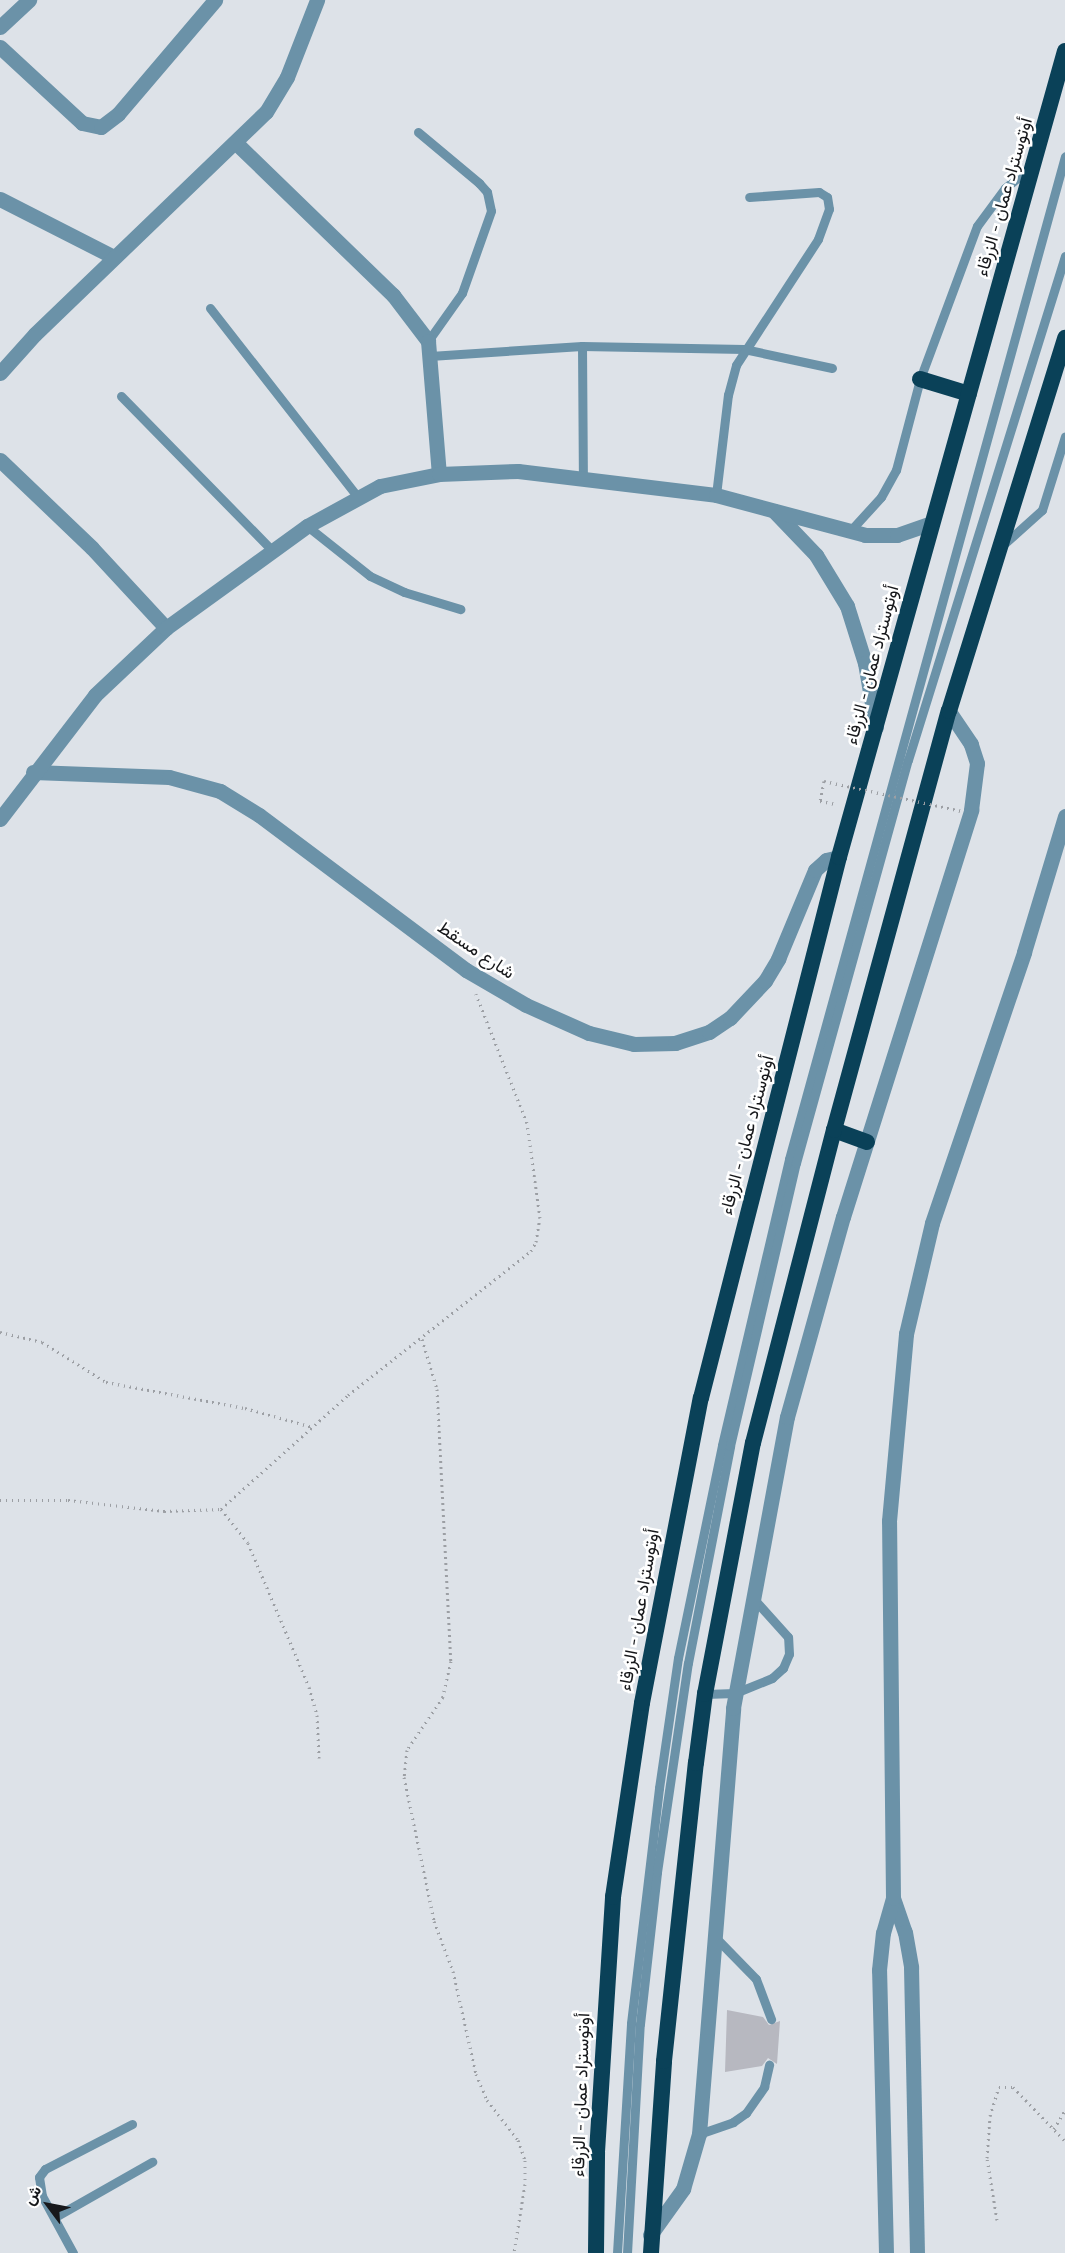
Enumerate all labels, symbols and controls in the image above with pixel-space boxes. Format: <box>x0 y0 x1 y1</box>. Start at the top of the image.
street label: أوتوستراد عمان - الزرقاء <box>971 115 1037 279</box>
street label: أوتوستراد عمان - الزرقاء <box>840 583 904 747</box>
street label: شارع مسقط <box>433 916 519 984</box>
street label: أوتوستراد عمان - الزرقاء <box>715 1053 779 1217</box>
street label: أوتوستراد عمان - الزرقاء <box>614 1527 664 1693</box>
street label: أوتوستراد عمان - الزرقاء <box>567 2013 595 2177</box>
north arrow <box>18 2175 78 2235</box>
text: ش <box>18 2181 47 2209</box>

